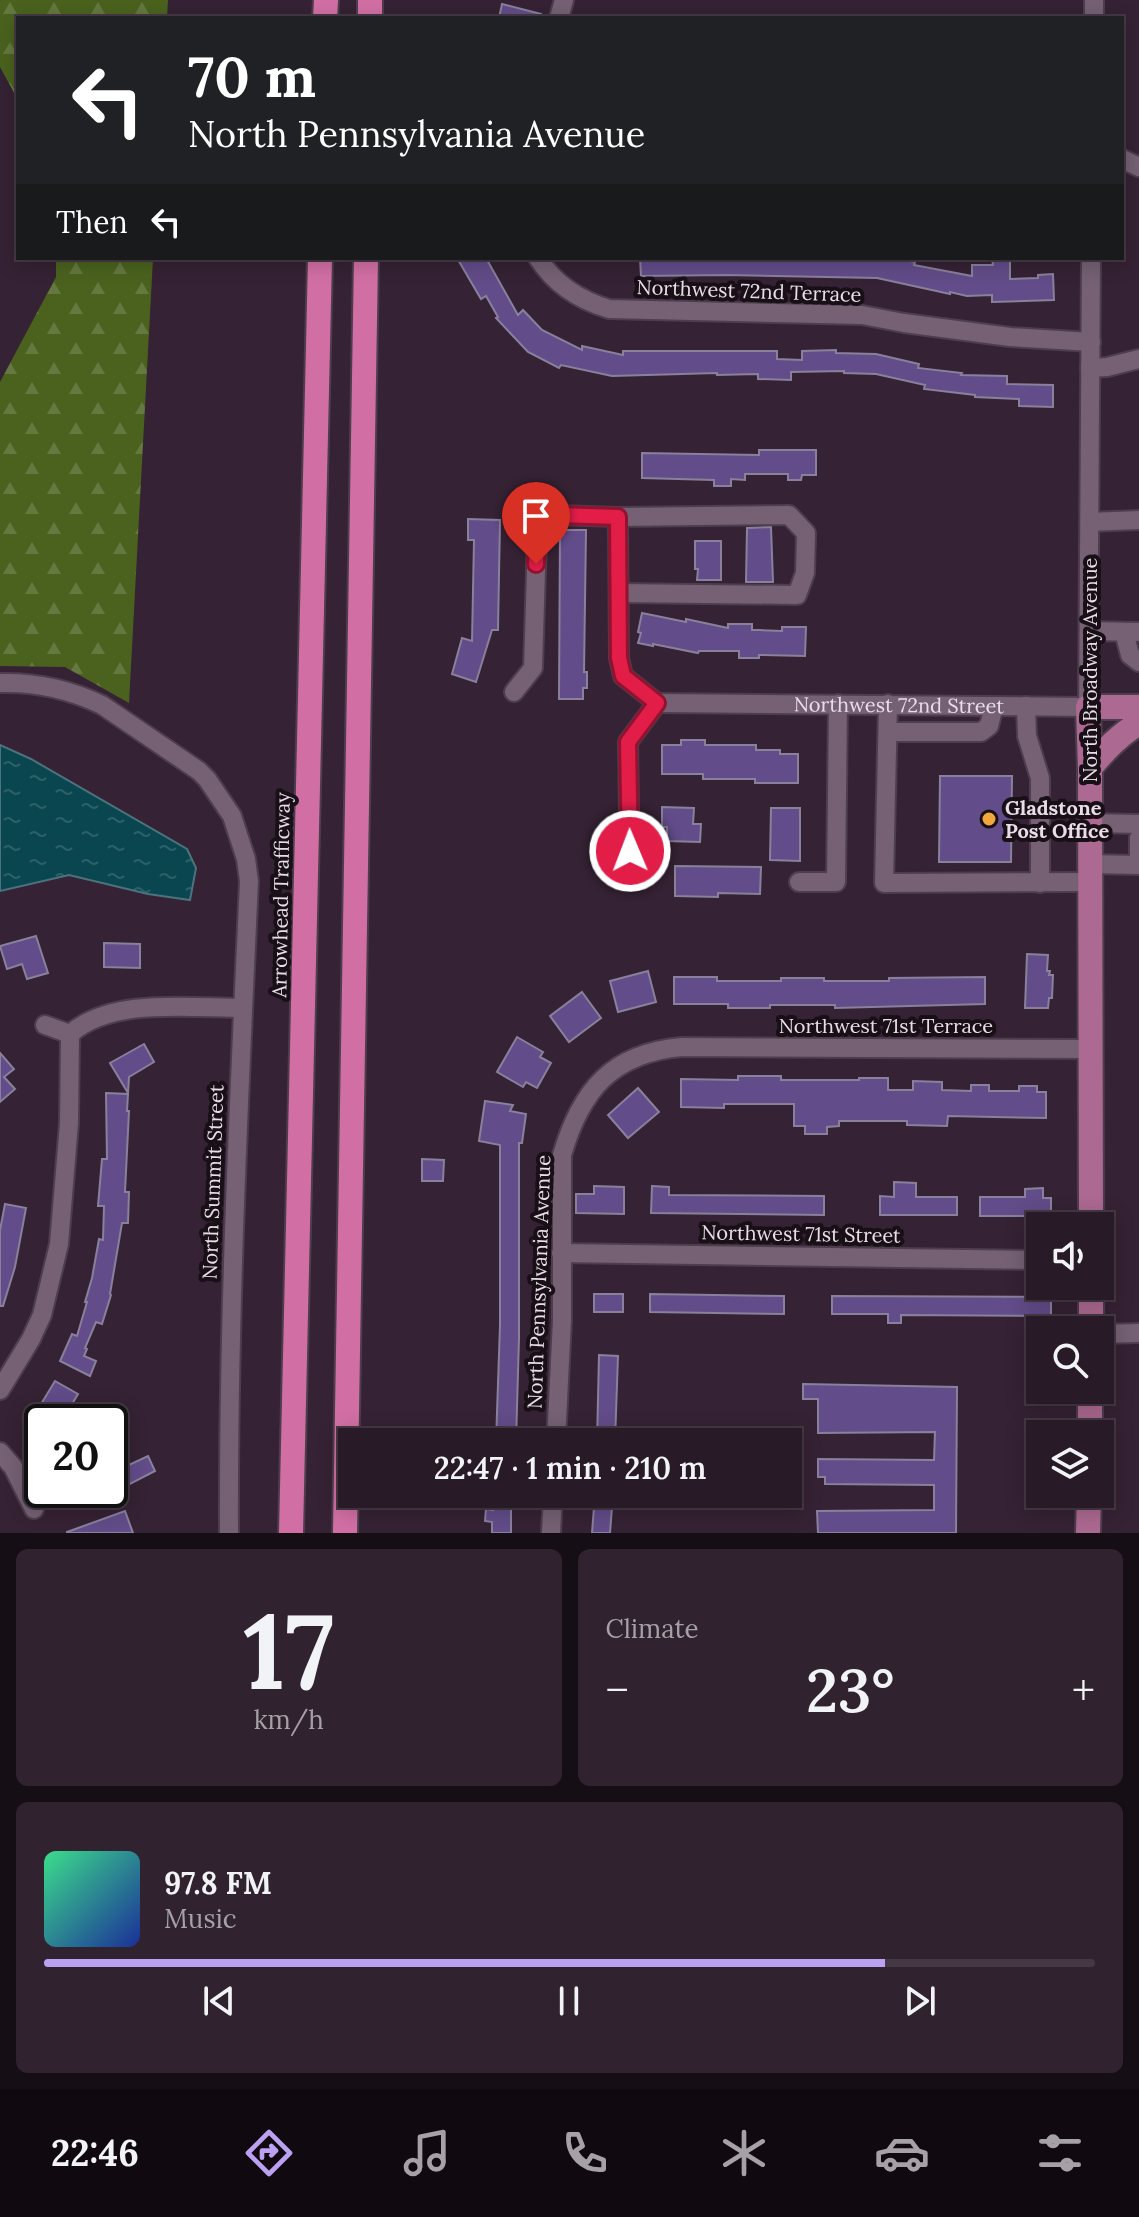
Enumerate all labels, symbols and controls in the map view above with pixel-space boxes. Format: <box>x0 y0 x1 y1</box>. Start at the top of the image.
text: 70 m <box>188 41 316 112</box>
icon: left <box>56 48 160 152</box>
text: North Pennsylvania Avenue <box>188 111 645 157</box>
icon: left <box>144 200 188 244</box>
text: Then <box>56 203 128 241</box>
street label: Northwest 72nd Terrace <box>636 274 862 307</box>
pin <box>502 482 570 564</box>
icon: arrive <box>514 494 558 538</box>
street label: North Broadway Avenue <box>1077 557 1102 782</box>
street label: Northwest 72nd Street <box>794 691 1004 718</box>
street label: Arrowhead Trafficway <box>266 792 295 999</box>
place label: Gladstone Post Office <box>1005 795 1109 843</box>
position arrow <box>588 809 672 893</box>
marker: Gladstone Post Office <box>980 810 998 828</box>
street label: Northwest 71st Terrace <box>779 1013 993 1038</box>
street label: North Summit Street <box>197 1084 228 1280</box>
street label: North Pennsylvania Avenue <box>522 1154 555 1409</box>
map controls <box>1026 1212 1114 1508</box>
button: sound <box>1026 1212 1114 1300</box>
street label: Northwest 71st Street <box>701 1219 901 1248</box>
button: search <box>1026 1316 1114 1404</box>
speed limit sign: 20 <box>24 1404 128 1508</box>
button: layers <box>1026 1420 1114 1508</box>
text: 22:47 · 1 min · 210 m <box>434 1449 706 1487</box>
text: 17 <box>243 1584 334 1717</box>
text: Climate <box>606 1612 699 1645</box>
text: 23° <box>806 1652 895 1728</box>
text: − <box>606 1662 629 1718</box>
text: + <box>1072 1662 1095 1718</box>
text: km/h <box>254 1703 324 1736</box>
text: 97.8 FM <box>164 1864 272 1902</box>
text: Music <box>164 1902 237 1935</box>
icon: previous <box>197 1979 241 2023</box>
icon: pause <box>547 1979 591 2023</box>
icon: next <box>898 1979 942 2023</box>
icon: directions <box>241 2125 297 2181</box>
icon: music <box>399 2125 455 2181</box>
icon: phone <box>557 2125 613 2181</box>
icon: climate <box>716 2125 772 2181</box>
icon: car <box>874 2125 930 2181</box>
icon: filters <box>1032 2125 1088 2181</box>
text: 22:46 <box>51 2130 139 2176</box>

